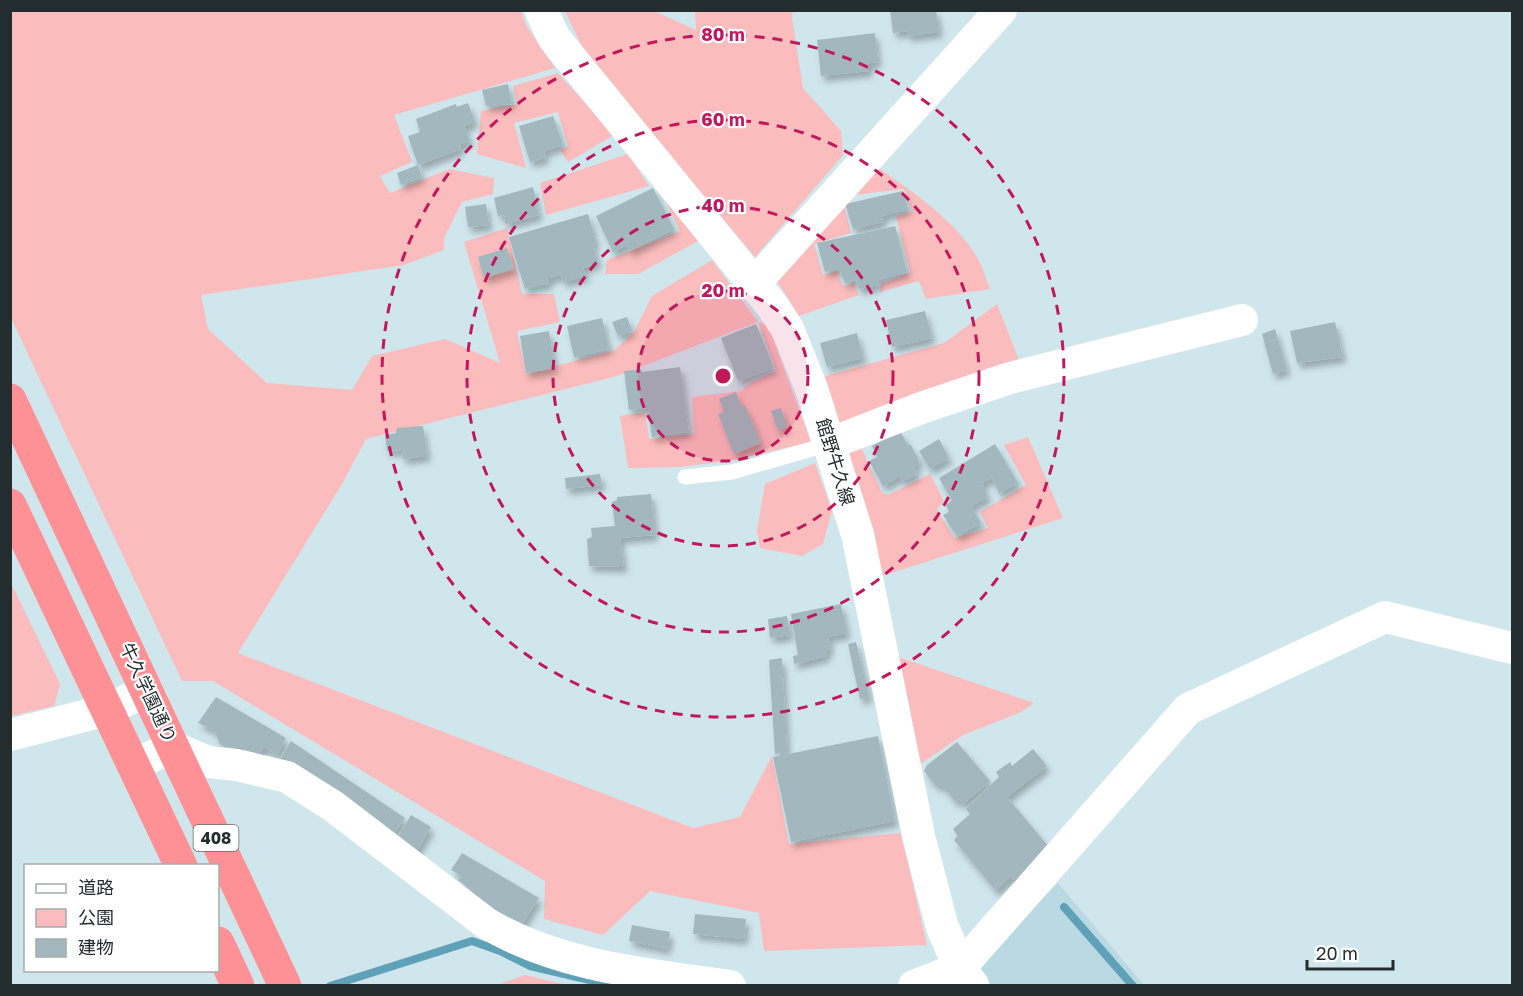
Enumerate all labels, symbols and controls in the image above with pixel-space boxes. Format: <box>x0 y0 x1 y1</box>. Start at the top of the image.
text: 80 m <box>701 23 745 45</box>
text: 60 m <box>701 108 745 130</box>
text: 40 m <box>701 194 745 216</box>
text: 20 m <box>702 279 744 301</box>
centre of rings <box>713 366 733 386</box>
street label: 館野牛久線 <box>812 415 860 508</box>
street label: 牛久学園通り <box>116 639 182 746</box>
road number: 408 <box>194 825 238 851</box>
legend <box>24 864 219 972</box>
text: 道路 <box>78 876 114 898</box>
text: 公園 <box>78 906 114 928</box>
scale bar <box>1307 933 1392 971</box>
text: 建物 <box>78 936 114 958</box>
text: 20 m <box>1316 942 1358 964</box>

